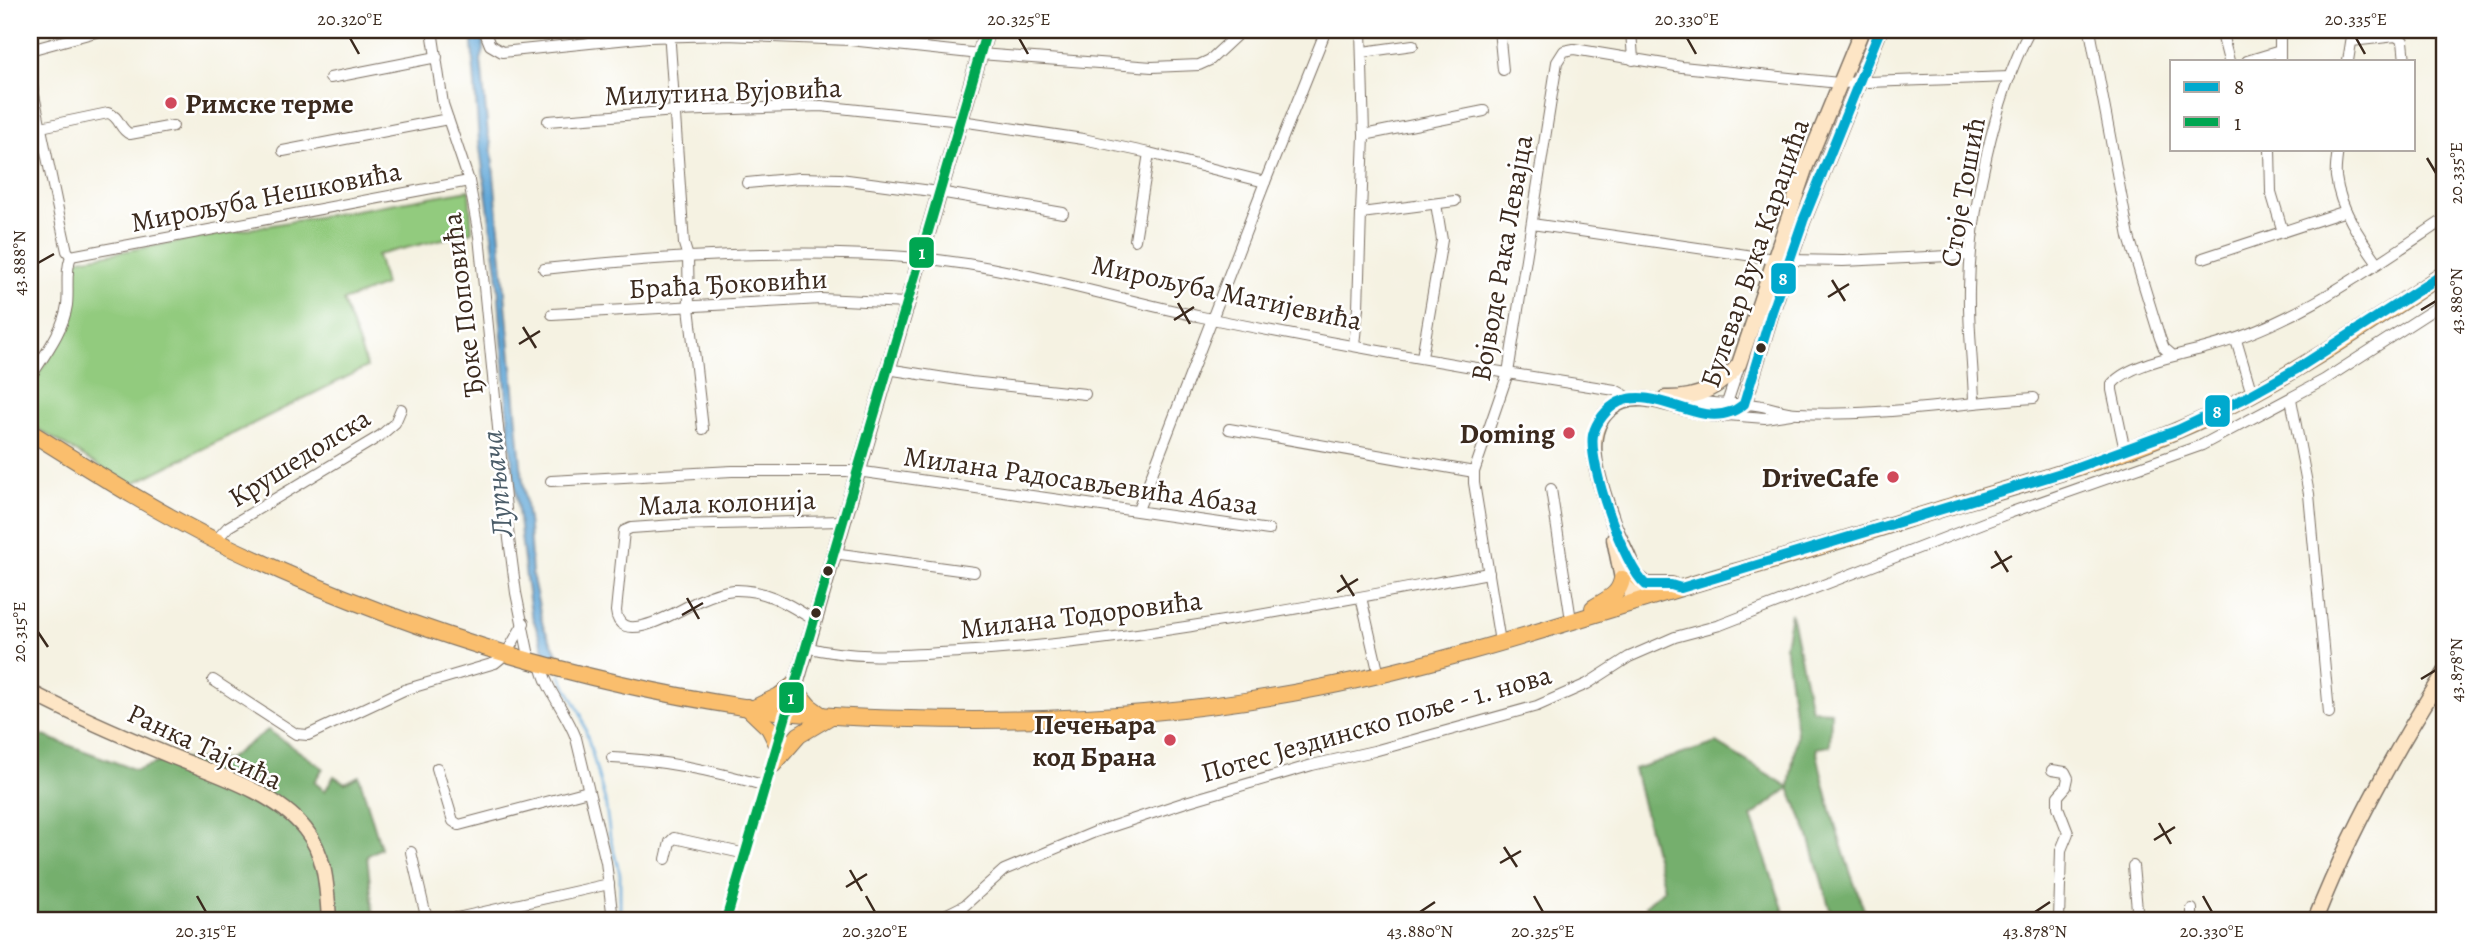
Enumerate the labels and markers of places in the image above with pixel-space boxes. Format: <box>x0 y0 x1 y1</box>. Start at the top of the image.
place label: Римске терме <box>185 85 354 123</box>
marker: Римске терме <box>163 95 179 111</box>
unlabelled marker <box>1754 341 1768 355</box>
place label: Doming <box>1460 415 1556 453</box>
marker: Doming <box>1561 425 1577 441</box>
place label: DriveCafe <box>1761 459 1879 497</box>
marker: DriveCafe <box>1885 469 1901 485</box>
unlabelled marker <box>821 564 835 578</box>
unlabelled marker <box>809 606 823 620</box>
place label: Печењара код Брана <box>1032 706 1157 776</box>
marker: Печењара код Брана <box>1162 732 1178 748</box>

